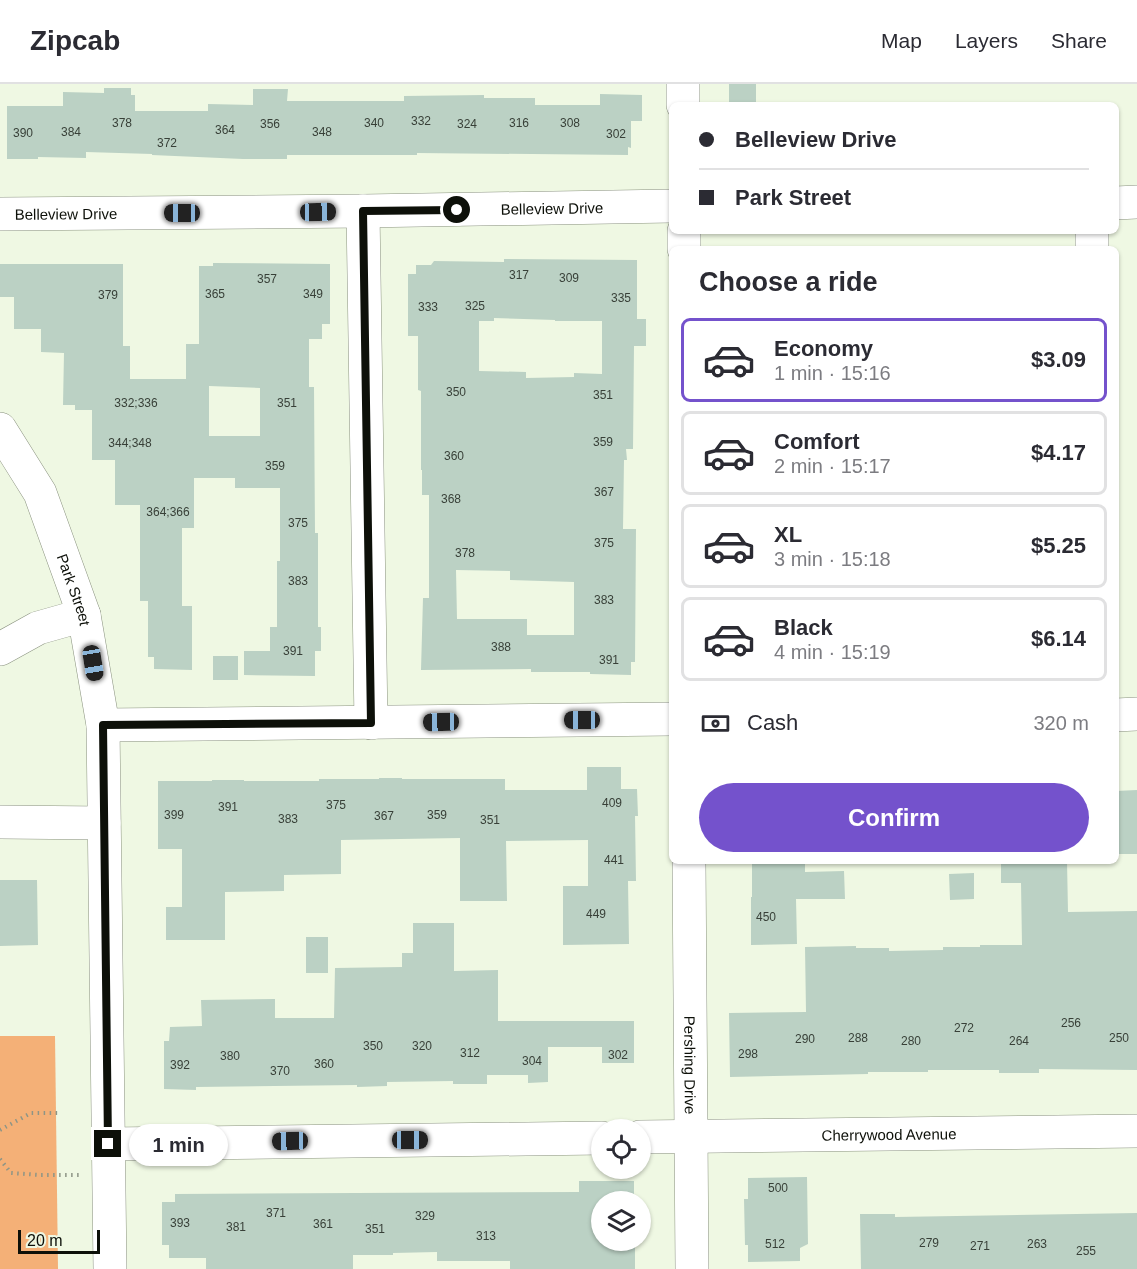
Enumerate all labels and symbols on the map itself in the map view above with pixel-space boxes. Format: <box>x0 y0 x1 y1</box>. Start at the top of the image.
house number: 332 <box>411 114 431 128</box>
house number: 378 <box>112 116 132 130</box>
house number: 340 <box>364 116 384 130</box>
house number: 316 <box>509 116 529 130</box>
house number: 308 <box>560 116 580 130</box>
house number: 356 <box>260 117 280 131</box>
house number: 324 <box>457 117 477 131</box>
house number: 364 <box>215 123 235 137</box>
house number: 384 <box>61 125 81 139</box>
house number: 348 <box>312 125 332 139</box>
house number: 390 <box>13 126 33 140</box>
house number: 302 <box>606 127 626 141</box>
house number: 372 <box>157 136 177 150</box>
route start <box>443 196 470 223</box>
street label: Belleview Drive <box>501 199 603 217</box>
car <box>300 203 336 221</box>
car <box>164 204 200 222</box>
street label: Belleview Drive <box>15 205 117 222</box>
house number: 317 <box>509 268 529 282</box>
house number: 309 <box>559 271 579 285</box>
house number: 357 <box>257 272 277 286</box>
house number: 365 <box>205 287 225 301</box>
house number: 349 <box>303 287 323 301</box>
house number: 379 <box>98 288 118 302</box>
house number: 335 <box>611 291 631 305</box>
house number: 325 <box>465 299 485 313</box>
house number: 333 <box>418 300 438 314</box>
house number: 350 <box>446 385 466 399</box>
house number: 351 <box>593 388 613 402</box>
house number: 332;336 <box>114 396 158 410</box>
house number: 351 <box>277 396 297 410</box>
house number: 359 <box>593 435 613 449</box>
house number: 344;348 <box>108 436 152 450</box>
house number: 360 <box>444 449 464 463</box>
house number: 359 <box>265 459 285 473</box>
house number: 367 <box>594 485 614 499</box>
house number: 368 <box>441 492 461 506</box>
house number: 364;366 <box>146 505 190 519</box>
house number: 375 <box>288 516 308 530</box>
house number: 375 <box>594 536 614 550</box>
house number: 378 <box>455 546 475 560</box>
street label: Park Street <box>54 551 94 627</box>
house number: 383 <box>288 574 308 588</box>
house number: 383 <box>594 593 614 607</box>
house number: 388 <box>491 640 511 654</box>
car <box>81 644 105 682</box>
house number: 391 <box>283 644 303 658</box>
house number: 391 <box>599 653 619 667</box>
car <box>564 711 600 729</box>
car <box>423 713 459 731</box>
house number: 409 <box>602 796 622 810</box>
house number: 375 <box>326 798 346 812</box>
house number: 391 <box>218 800 238 814</box>
house number: 399 <box>164 808 184 822</box>
house number: 359 <box>427 808 447 822</box>
house number: 367 <box>374 809 394 823</box>
house number: 383 <box>278 812 298 826</box>
house number: 351 <box>480 813 500 827</box>
house number: 441 <box>604 853 624 867</box>
house number: 449 <box>586 907 606 921</box>
house number: 450 <box>756 910 776 924</box>
street label: Pershing Drive <box>682 1016 699 1114</box>
house number: 256 <box>1061 1016 1081 1030</box>
house number: 272 <box>954 1021 974 1035</box>
house number: 288 <box>848 1031 868 1045</box>
house number: 250 <box>1109 1031 1129 1045</box>
house number: 290 <box>795 1032 815 1046</box>
house number: 280 <box>901 1034 921 1048</box>
house number: 264 <box>1009 1034 1029 1048</box>
house number: 350 <box>363 1039 383 1053</box>
house number: 320 <box>412 1039 432 1053</box>
house number: 312 <box>460 1046 480 1060</box>
house number: 298 <box>738 1047 758 1061</box>
house number: 302 <box>608 1048 628 1062</box>
house number: 380 <box>220 1049 240 1063</box>
house number: 304 <box>522 1054 542 1068</box>
house number: 360 <box>314 1057 334 1071</box>
house number: 392 <box>170 1058 190 1072</box>
house number: 370 <box>270 1064 290 1078</box>
callout: 1 min <box>129 1123 228 1165</box>
street label: Cherrywood Avenue <box>821 1125 957 1143</box>
route end <box>94 1130 121 1157</box>
car <box>392 1131 428 1149</box>
car <box>272 1132 308 1150</box>
house number: 500 <box>768 1181 788 1195</box>
house number: 371 <box>266 1206 286 1220</box>
house number: 329 <box>415 1209 435 1223</box>
house number: 393 <box>170 1216 190 1230</box>
house number: 361 <box>313 1217 333 1231</box>
house number: 381 <box>226 1220 246 1234</box>
house number: 351 <box>365 1222 385 1236</box>
scale bar <box>18 1227 100 1254</box>
house number: 313 <box>476 1229 496 1243</box>
house number: 279 <box>919 1236 939 1250</box>
house number: 512 <box>765 1237 785 1251</box>
house number: 263 <box>1027 1237 1047 1251</box>
house number: 271 <box>970 1239 990 1253</box>
house number: 255 <box>1076 1244 1096 1258</box>

